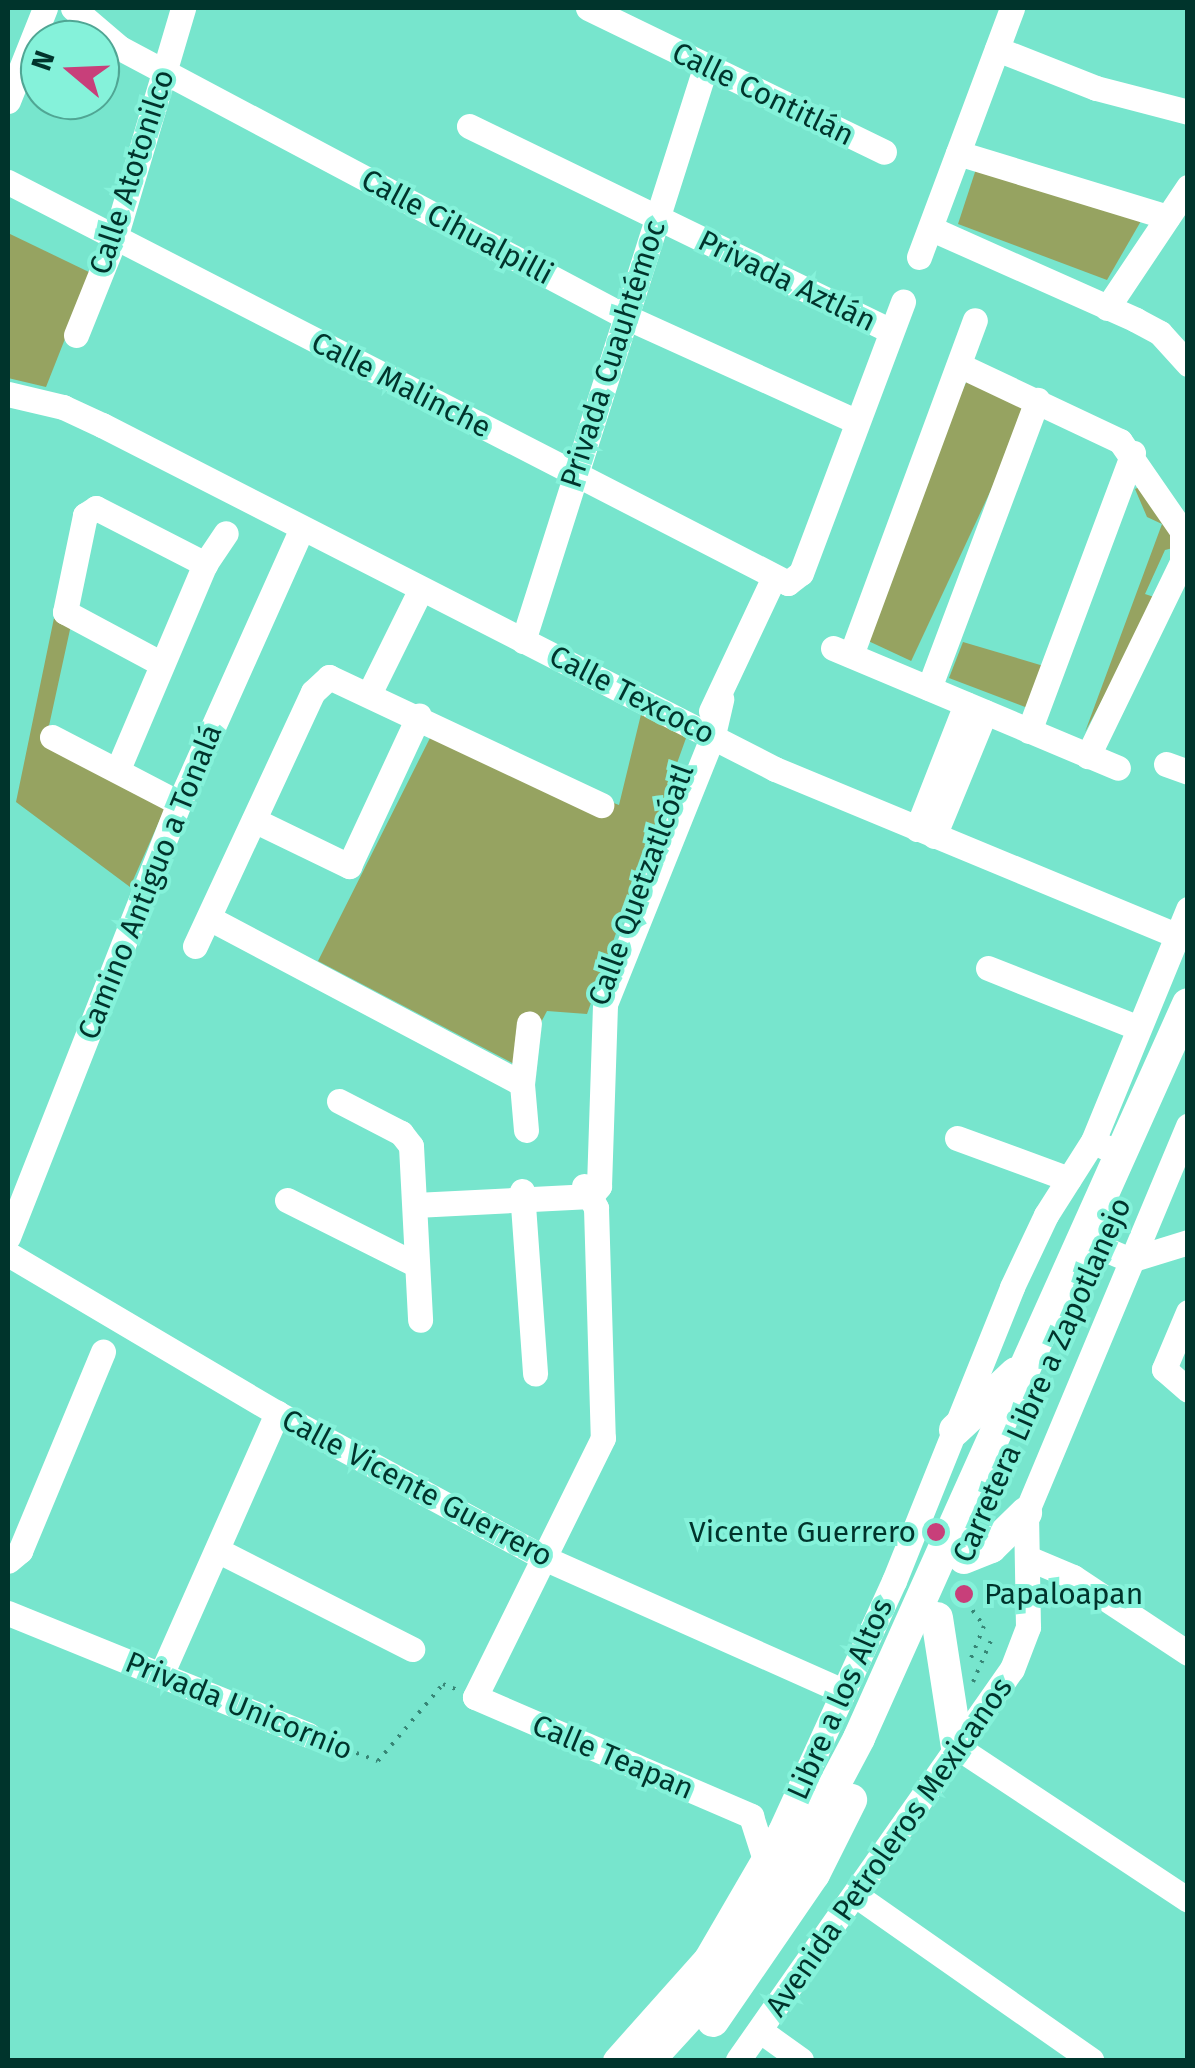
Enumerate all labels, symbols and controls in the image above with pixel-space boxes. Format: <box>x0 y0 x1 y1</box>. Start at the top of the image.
north arrow <box>20 20 120 120</box>
street label: Calle Contitlán <box>666 34 860 154</box>
text: N <box>24 47 62 75</box>
street label: Calle Atotonilco <box>82 65 182 279</box>
street label: Calle Cihualpilli <box>355 161 559 293</box>
street label: Privada Cuauhtémoc <box>553 216 673 492</box>
street label: Privada Aztlán <box>692 223 882 339</box>
street label: Calle Malinche <box>305 324 497 446</box>
street label: Calle Texcoco <box>543 638 721 752</box>
street label: Camino Antiguo a Tonalá <box>70 719 230 1045</box>
street label: Calle Quetzatlcóatl <box>581 759 701 1011</box>
street label: Carretera Libre a Zapotlanejo <box>945 1192 1139 1568</box>
street label: Calle Vicente Guerrero <box>276 1401 558 1575</box>
place label: Vicente Guerrero <box>689 1514 916 1550</box>
marker: Vicente Guerrero <box>925 1521 947 1543</box>
place label: Papaloapan <box>984 1576 1143 1612</box>
marker: Papaloapan <box>953 1583 975 1605</box>
street label: Libre a los Altos <box>780 1593 900 1805</box>
street label: Privada Unicornio <box>120 1644 358 1768</box>
street label: Avenida Petroleros Mexicanos <box>758 1671 1020 2023</box>
street label: Calle Teapan <box>527 1707 699 1807</box>

